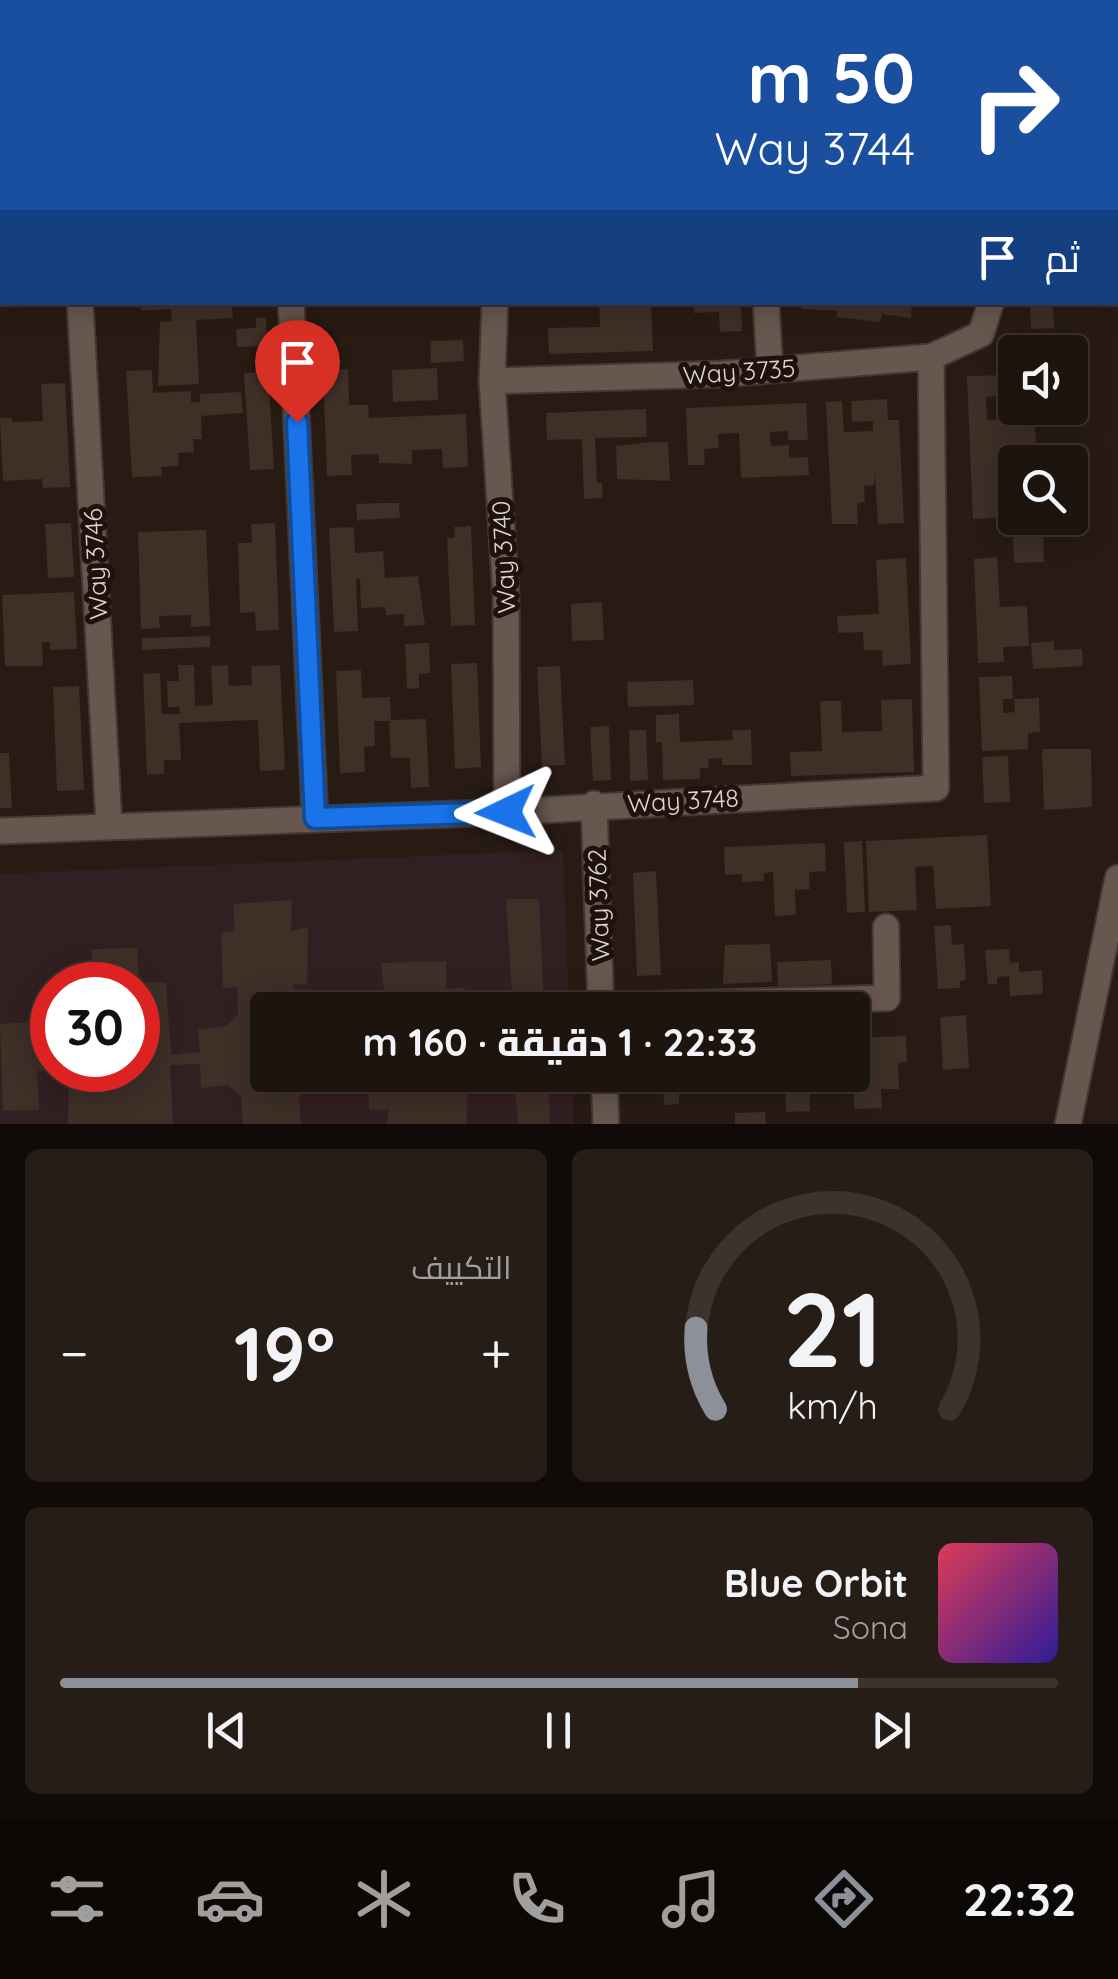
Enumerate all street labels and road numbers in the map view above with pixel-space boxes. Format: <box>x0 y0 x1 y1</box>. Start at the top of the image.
street label: Way 3735 <box>682 352 796 390</box>
street label: Way 3740 <box>485 500 521 614</box>
street label: Way 3746 <box>77 507 113 621</box>
street label: Way 3748 <box>626 782 740 818</box>
street label: Way 3762 <box>581 848 615 962</box>

